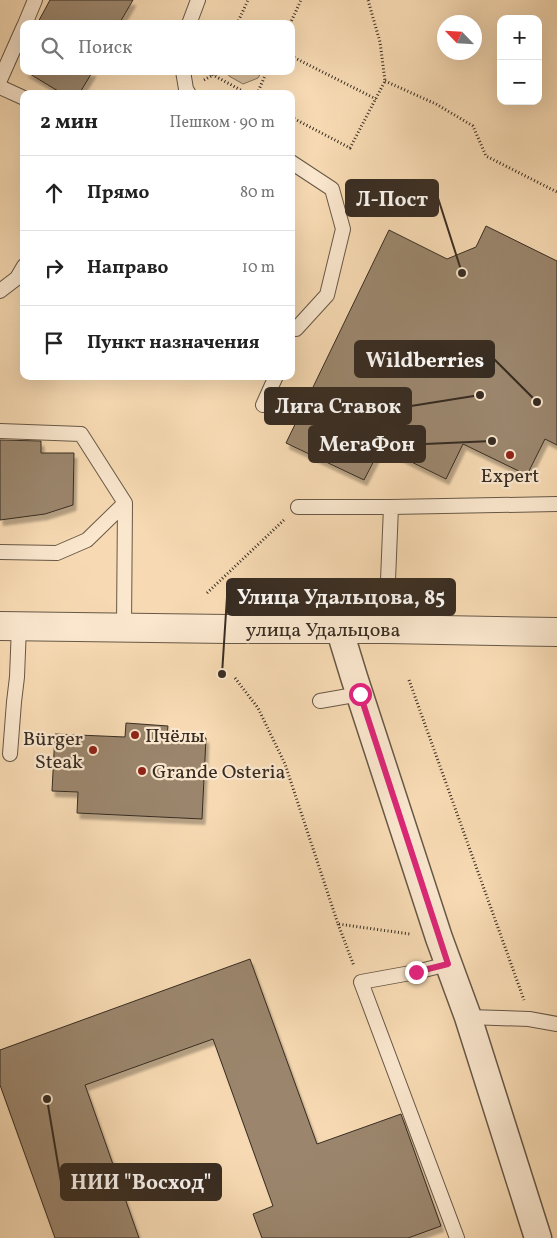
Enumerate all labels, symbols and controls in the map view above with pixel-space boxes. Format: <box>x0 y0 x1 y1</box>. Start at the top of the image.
north arrow <box>437 15 482 60</box>
map controls <box>497 15 542 105</box>
button: + <box>497 15 542 60</box>
search box <box>20 20 295 75</box>
icon: search <box>38 34 66 62</box>
text: Поиск <box>78 35 132 61</box>
button: − <box>497 60 542 105</box>
text: 2 мин <box>40 108 98 137</box>
text: Пешком · 90 m <box>170 112 275 134</box>
icon: ahead <box>40 179 68 207</box>
text: Прямо <box>87 180 149 206</box>
callout: Л-Пост <box>346 180 438 216</box>
text: 80 m <box>240 182 275 204</box>
text: Л-Пост <box>356 186 428 215</box>
icon: right <box>40 254 68 282</box>
text: Направо <box>87 255 169 281</box>
text: 10 m <box>242 257 275 279</box>
icon: arrive <box>40 329 68 357</box>
text: Пункт назначения <box>87 330 260 356</box>
callout: Wildberries <box>355 341 494 377</box>
text: Wildberries <box>366 347 484 376</box>
callout: Лига Ставок <box>265 388 411 424</box>
text: Лига Ставок <box>275 393 402 422</box>
callout: МегаФон <box>309 426 425 462</box>
text: МегаФон <box>319 431 415 460</box>
marker: Expert <box>504 449 516 461</box>
place label: Expert <box>481 463 539 491</box>
callout: Улица Удальцова, 85 <box>227 579 455 615</box>
text: Улица Удальцова, 85 <box>237 584 445 613</box>
street label: улица Удальцова <box>246 617 400 645</box>
route start <box>349 683 372 706</box>
place label: Пчёлы <box>145 723 205 751</box>
place label: Bürger Steak <box>23 726 83 777</box>
marker: Пчёлы <box>129 729 141 741</box>
marker: Bürger Steak <box>87 744 99 756</box>
place label: Grande Osteria <box>152 759 286 787</box>
marker: Grande Osteria <box>136 765 148 777</box>
route end <box>405 961 428 984</box>
callout: НИИ "Восход" <box>61 1164 221 1200</box>
text: НИИ "Восход" <box>71 1169 211 1198</box>

